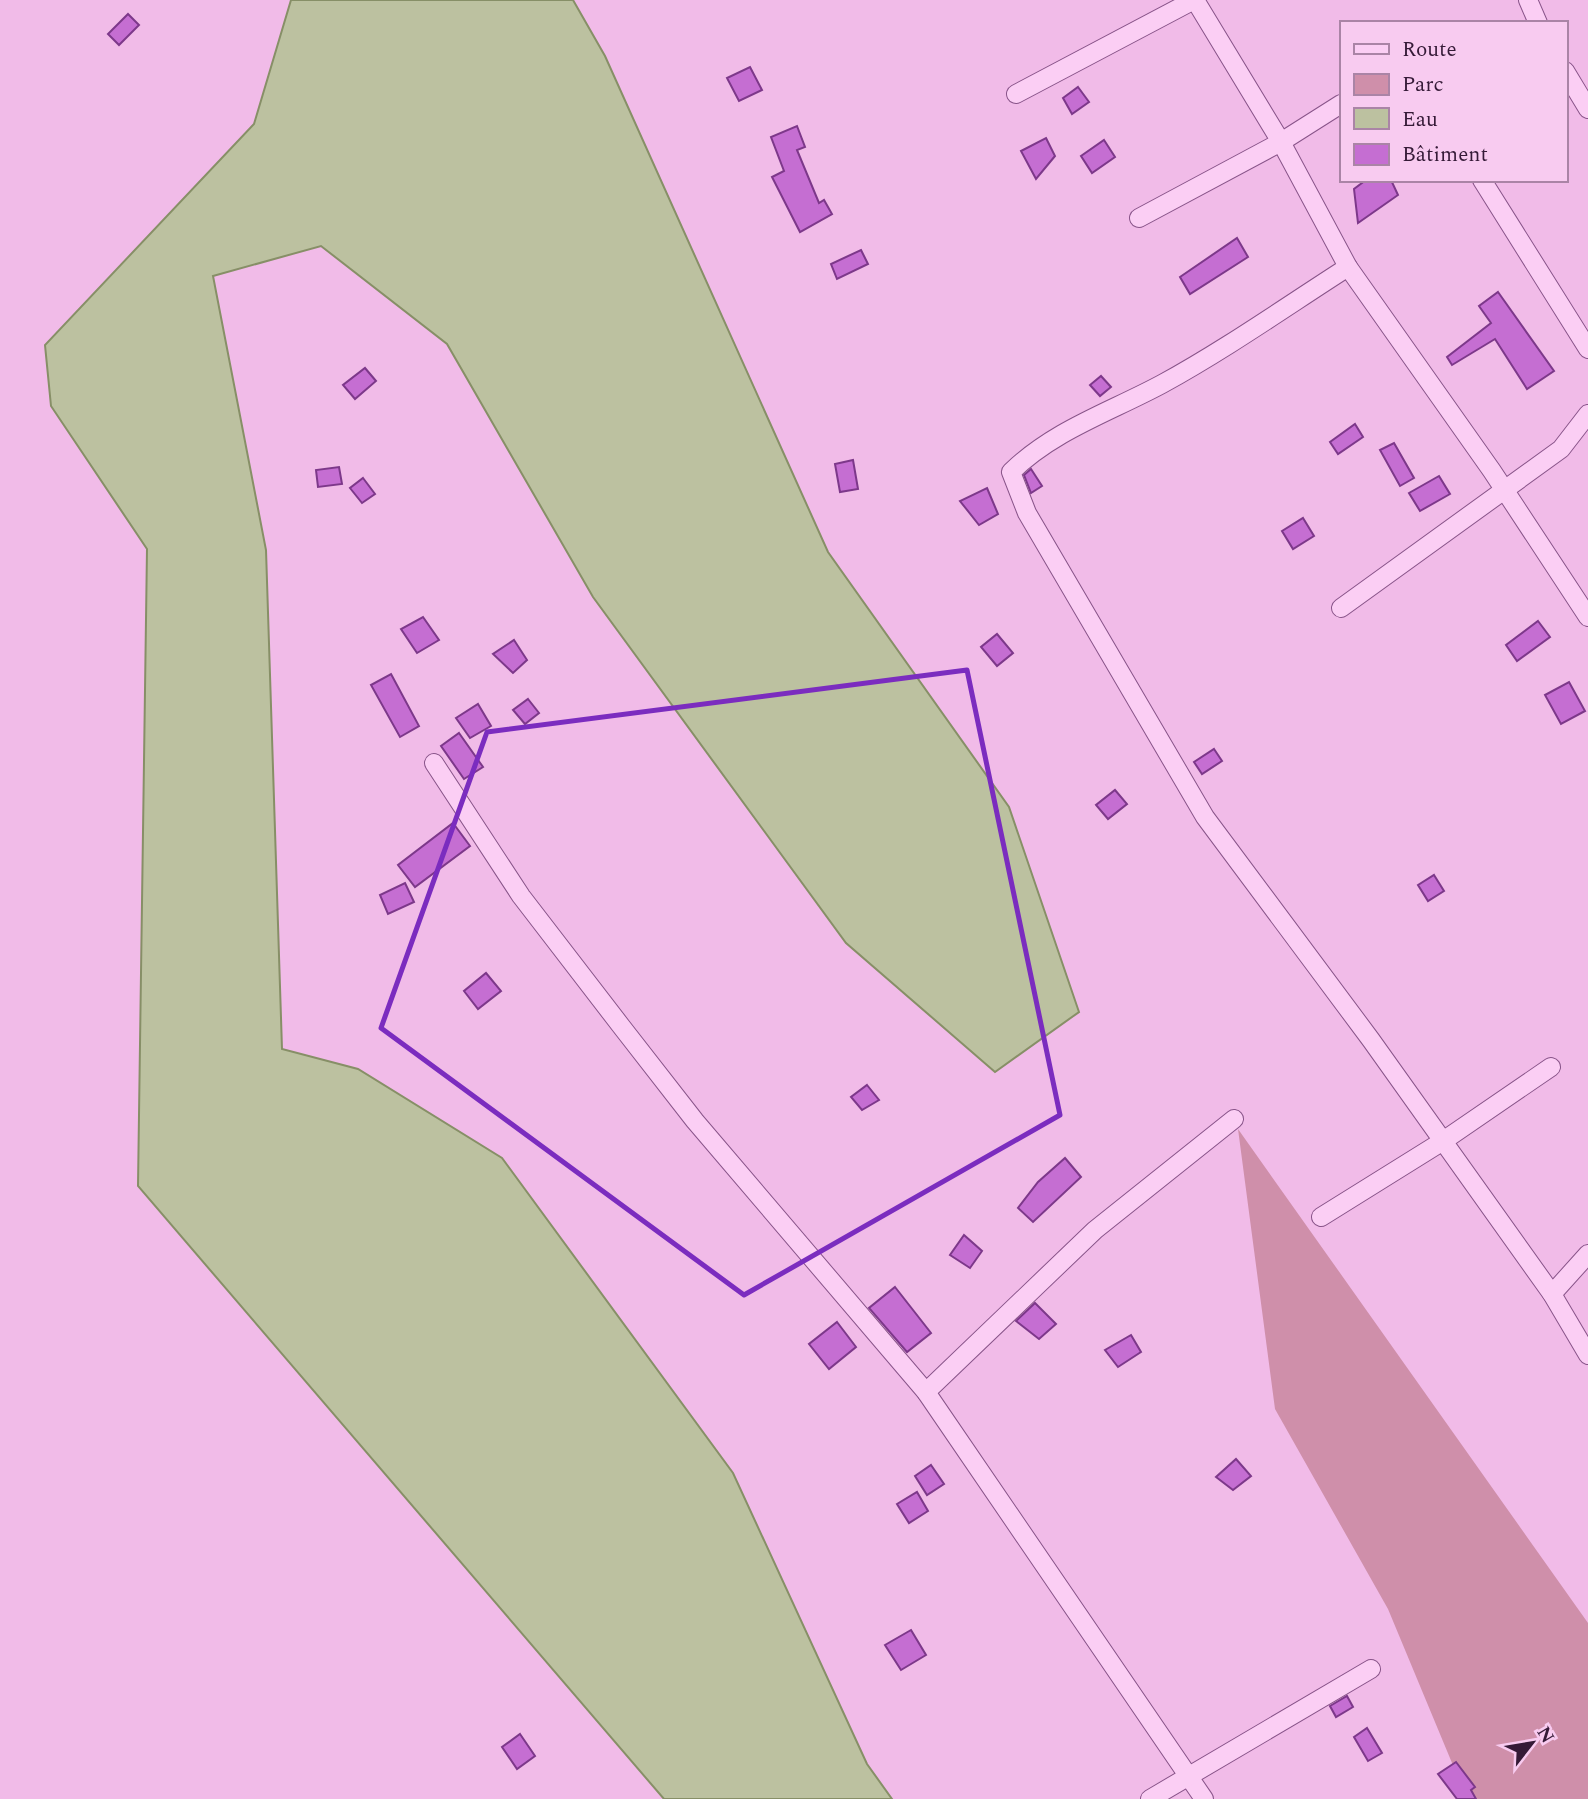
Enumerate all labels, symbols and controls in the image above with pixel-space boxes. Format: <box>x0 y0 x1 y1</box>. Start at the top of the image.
legend <box>1340 21 1567 182</box>
text: Route <box>1402 34 1457 66</box>
text: Parc <box>1402 69 1444 101</box>
text: Eau <box>1402 104 1438 136</box>
text: Bâtiment <box>1402 139 1488 171</box>
north arrow <box>1497 1708 1567 1778</box>
text: N <box>1529 1721 1562 1749</box>

